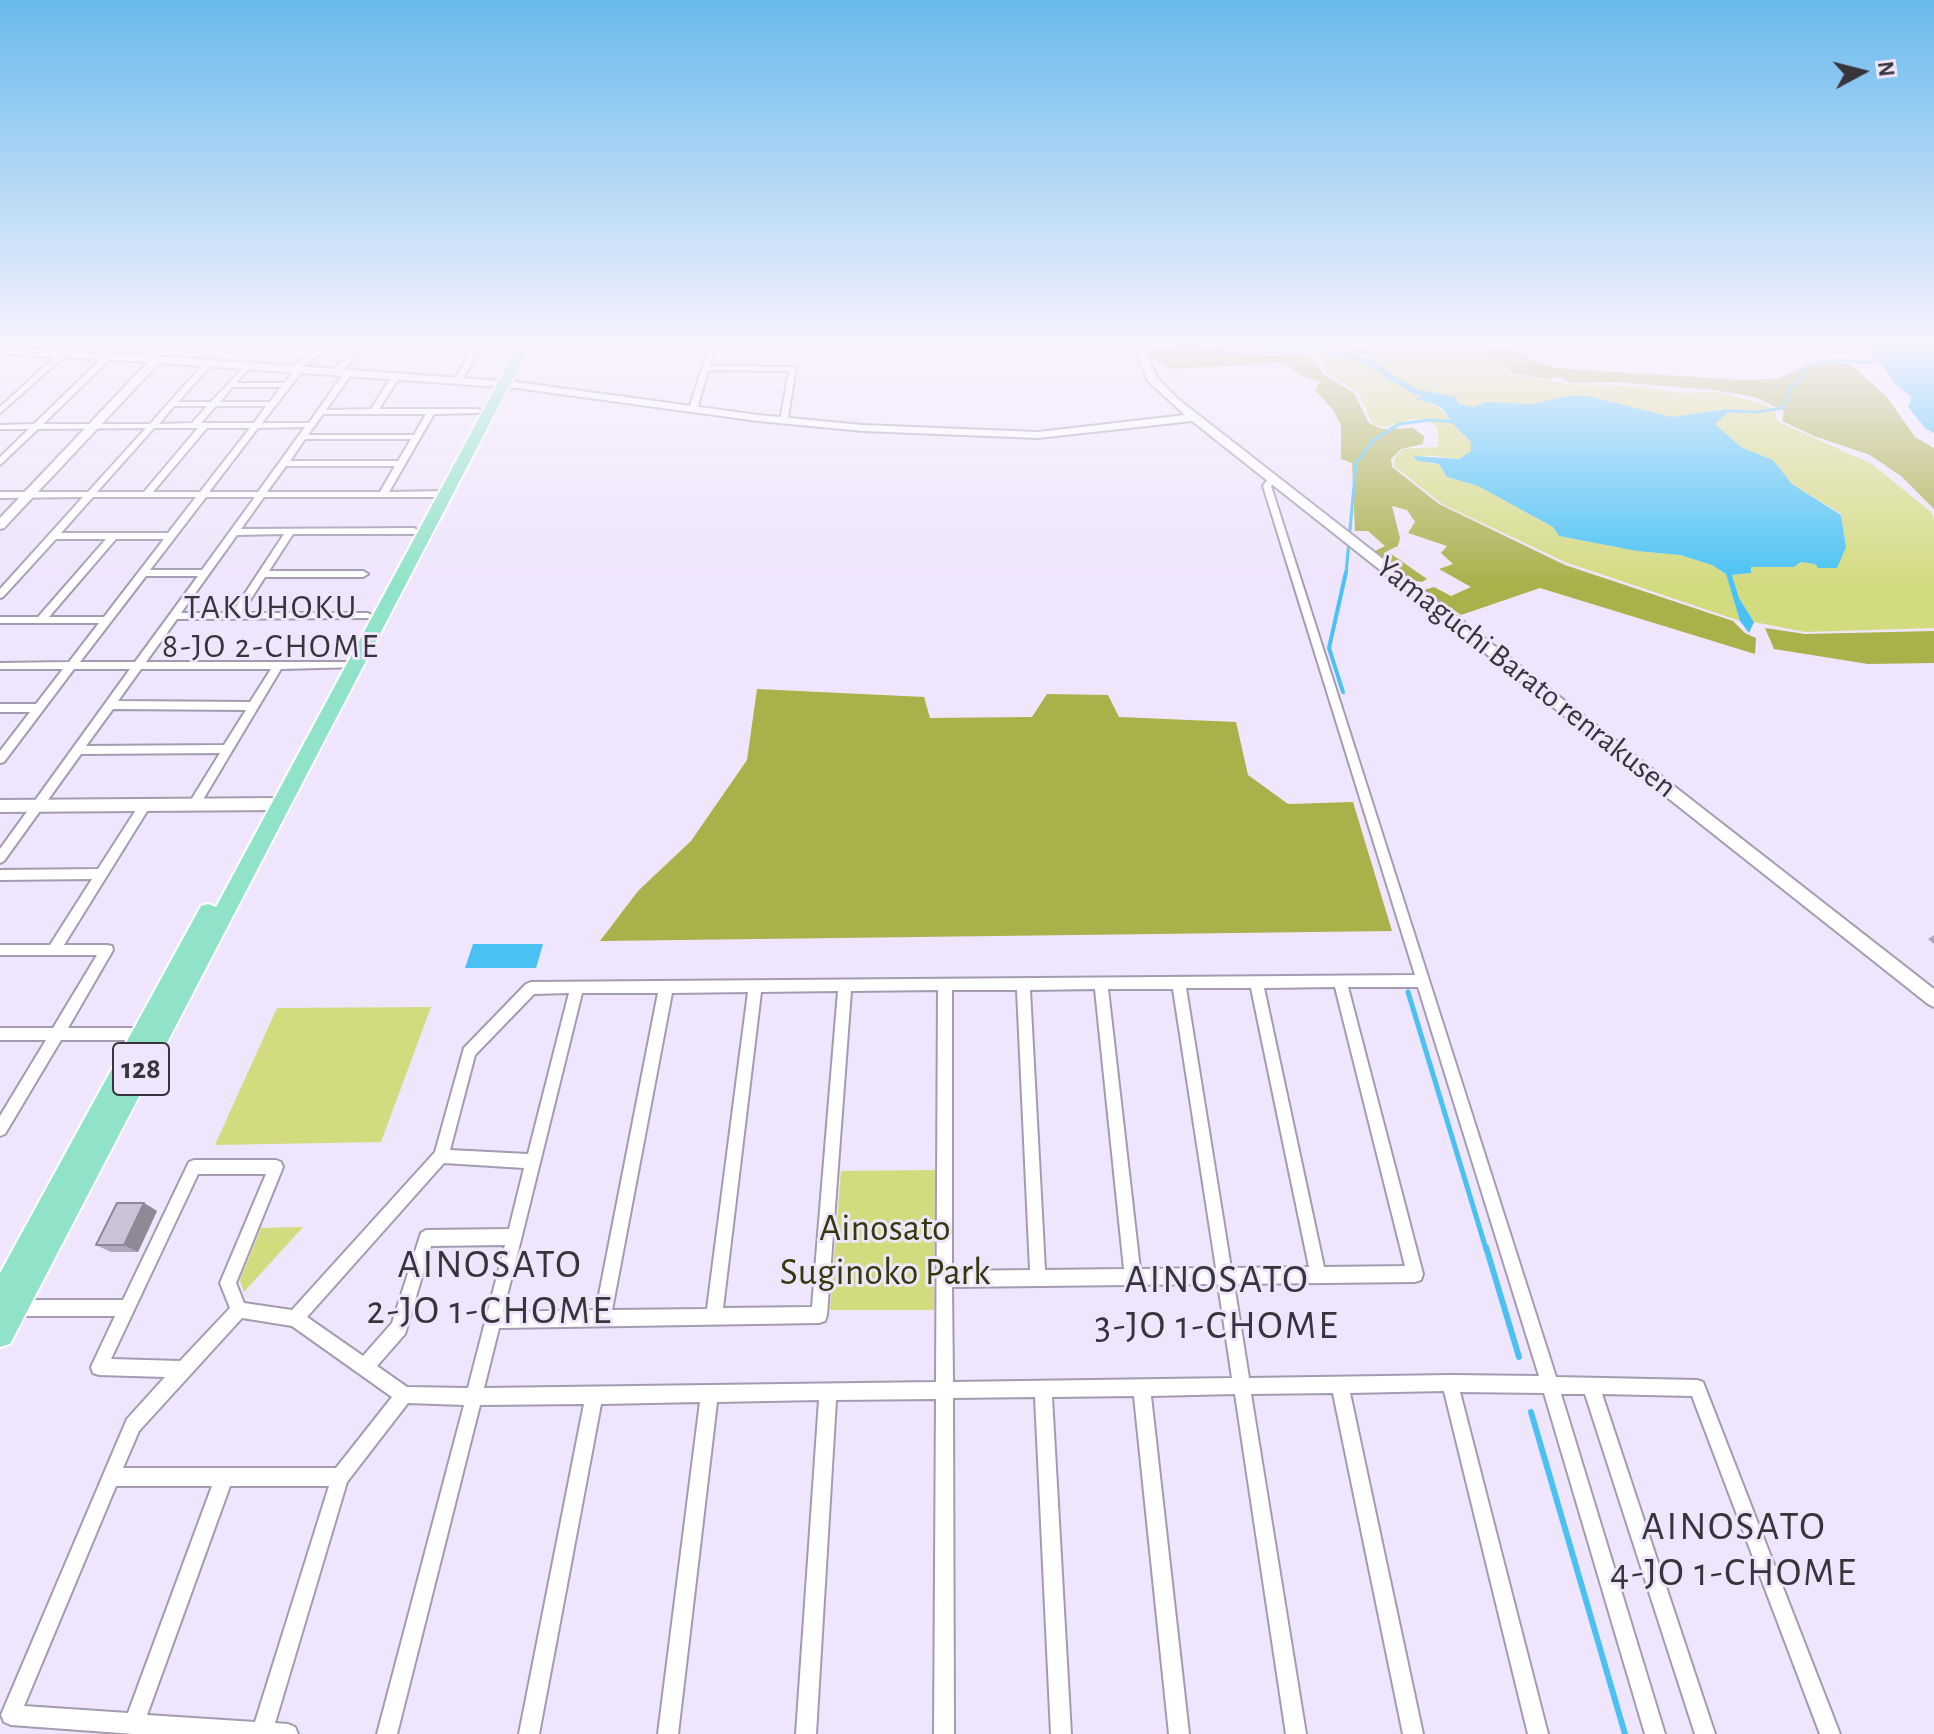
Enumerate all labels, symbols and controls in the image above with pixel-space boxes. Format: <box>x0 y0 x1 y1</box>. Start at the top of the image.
north arrow <box>1822 32 1902 112</box>
text: N <box>1874 60 1898 78</box>
street label: Yamaguchi Barato renrakusen <box>1368 548 1684 806</box>
district label: TAKUHOKU 8-JO 2-CHOME <box>162 588 380 668</box>
road number: 128 <box>113 1043 169 1095</box>
park label: Ainosato Suginoko Park <box>780 1206 990 1296</box>
district label: AINOSATO 2-JO 1-CHOME <box>367 1241 613 1335</box>
district label: AINOSATO 3-JO 1-CHOME <box>1094 1256 1340 1350</box>
district label: AINOSATO 4-JO 1-CHOME <box>1610 1503 1858 1597</box>

